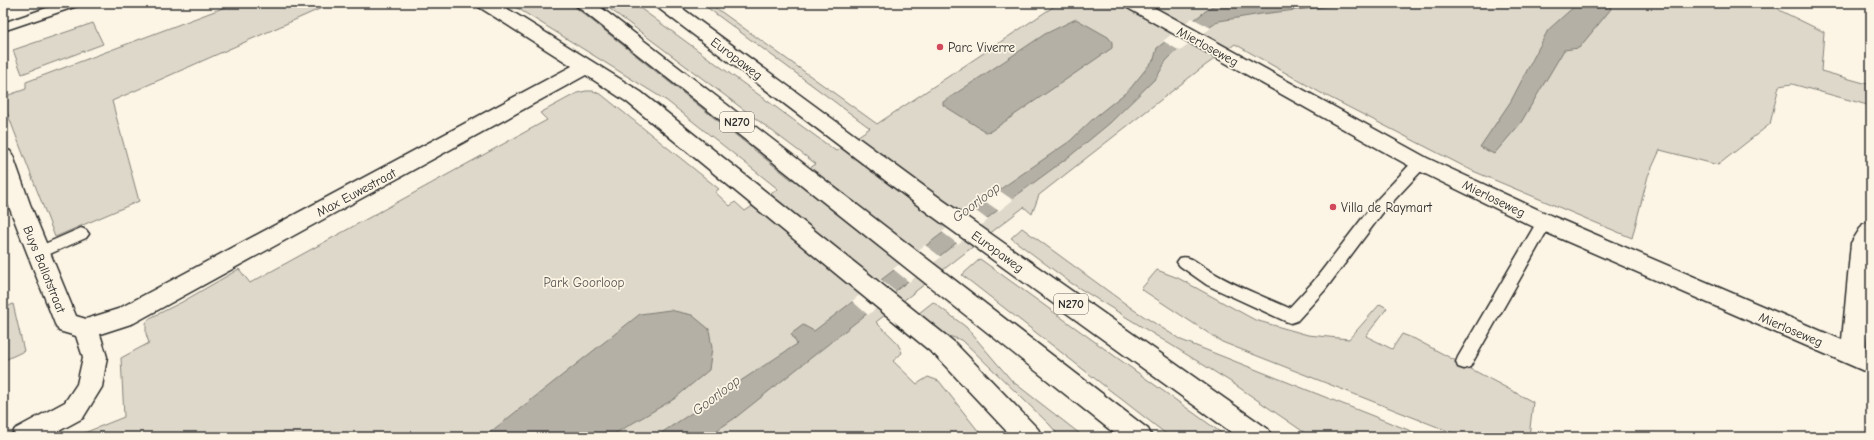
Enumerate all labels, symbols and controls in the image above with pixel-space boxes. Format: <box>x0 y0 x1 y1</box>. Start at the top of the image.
street label: Mierloseweg <box>1174 23 1241 69</box>
street label: Europaweg <box>708 34 766 83</box>
place label: Parc Viverre <box>948 40 1016 55</box>
marker: Parc Viverre <box>935 42 945 52</box>
road number: N270 <box>720 112 754 132</box>
street label: Max Euwestraat <box>314 165 400 220</box>
street label: Mierloseweg <box>1460 177 1528 220</box>
water label: Goorloop <box>949 179 1004 226</box>
place label: Villa de Raymart <box>1341 200 1433 215</box>
marker: Villa de Raymart <box>1328 202 1338 212</box>
street label: Buys Ballotstraat <box>20 224 69 316</box>
street label: Europaweg <box>969 227 1027 275</box>
park label: Park Goorloop <box>544 275 625 290</box>
road number: N270 <box>1054 294 1088 314</box>
street label: Mierloseweg <box>1757 309 1825 350</box>
water label: Goorloop <box>689 372 744 419</box>

